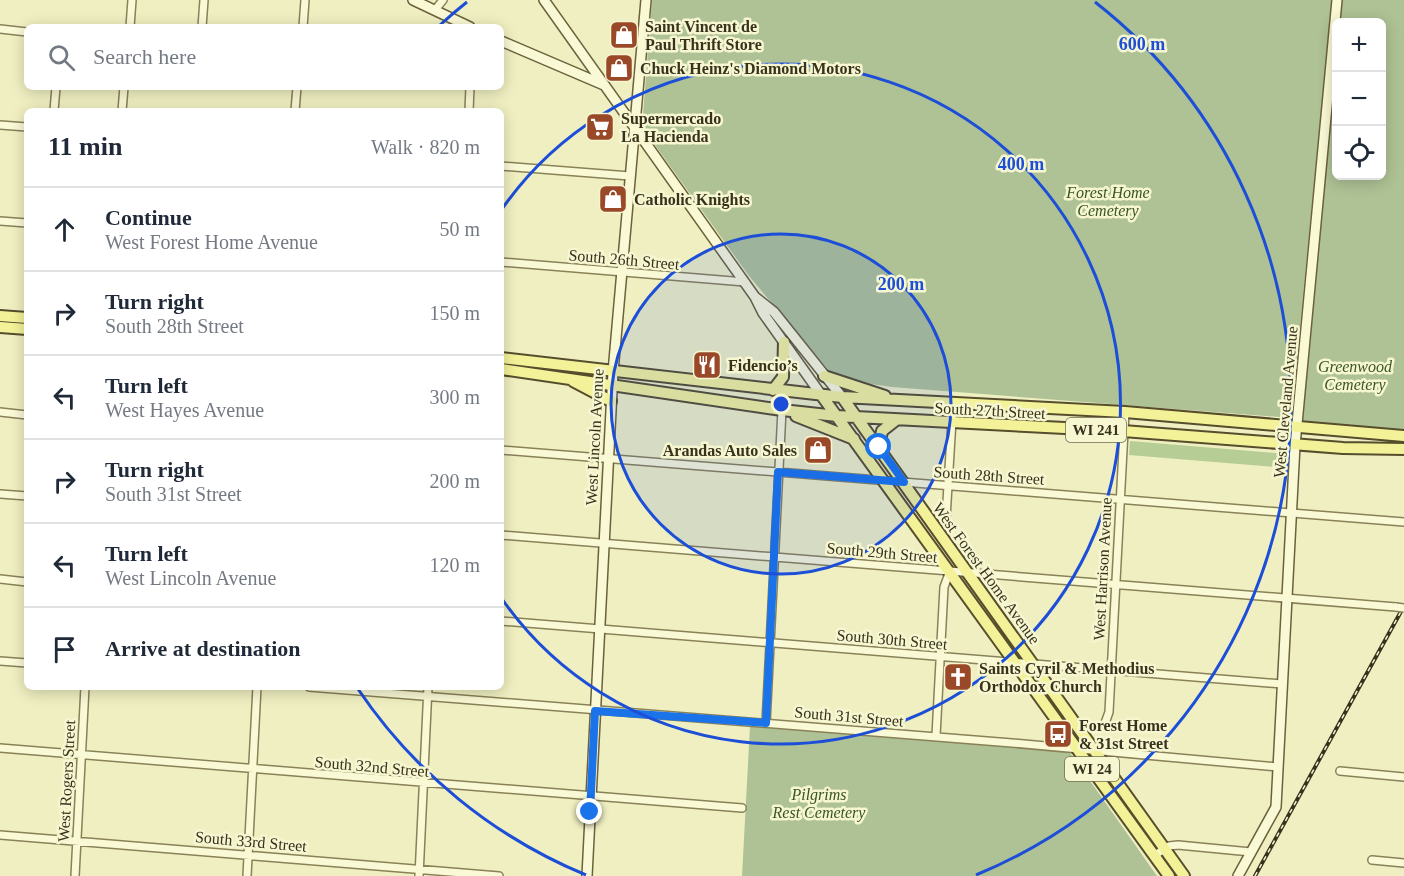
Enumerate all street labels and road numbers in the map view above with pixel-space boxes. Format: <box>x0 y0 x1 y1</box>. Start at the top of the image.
street label: South 26th Street <box>568 246 681 273</box>
street label: West Cleveland Avenue <box>1270 326 1301 479</box>
street label: West Lincoln Avenue <box>582 368 607 506</box>
street label: South 27th Street <box>934 399 1046 422</box>
road number: WI 241 <box>1066 418 1126 442</box>
street label: South 28th Street <box>933 463 1046 488</box>
street label: West Harrison Avenue <box>1090 497 1115 641</box>
street label: West Forest Home Avenue <box>930 499 1044 647</box>
street label: South 29th Street <box>826 539 939 566</box>
street label: South 30th Street <box>836 626 949 653</box>
street label: South 31st Street <box>794 703 905 730</box>
street label: West Rogers Street <box>55 719 79 843</box>
street label: South 32nd Street <box>314 753 430 780</box>
road number: WI 24 <box>1065 757 1119 781</box>
street label: South 33rd Street <box>194 828 308 855</box>

